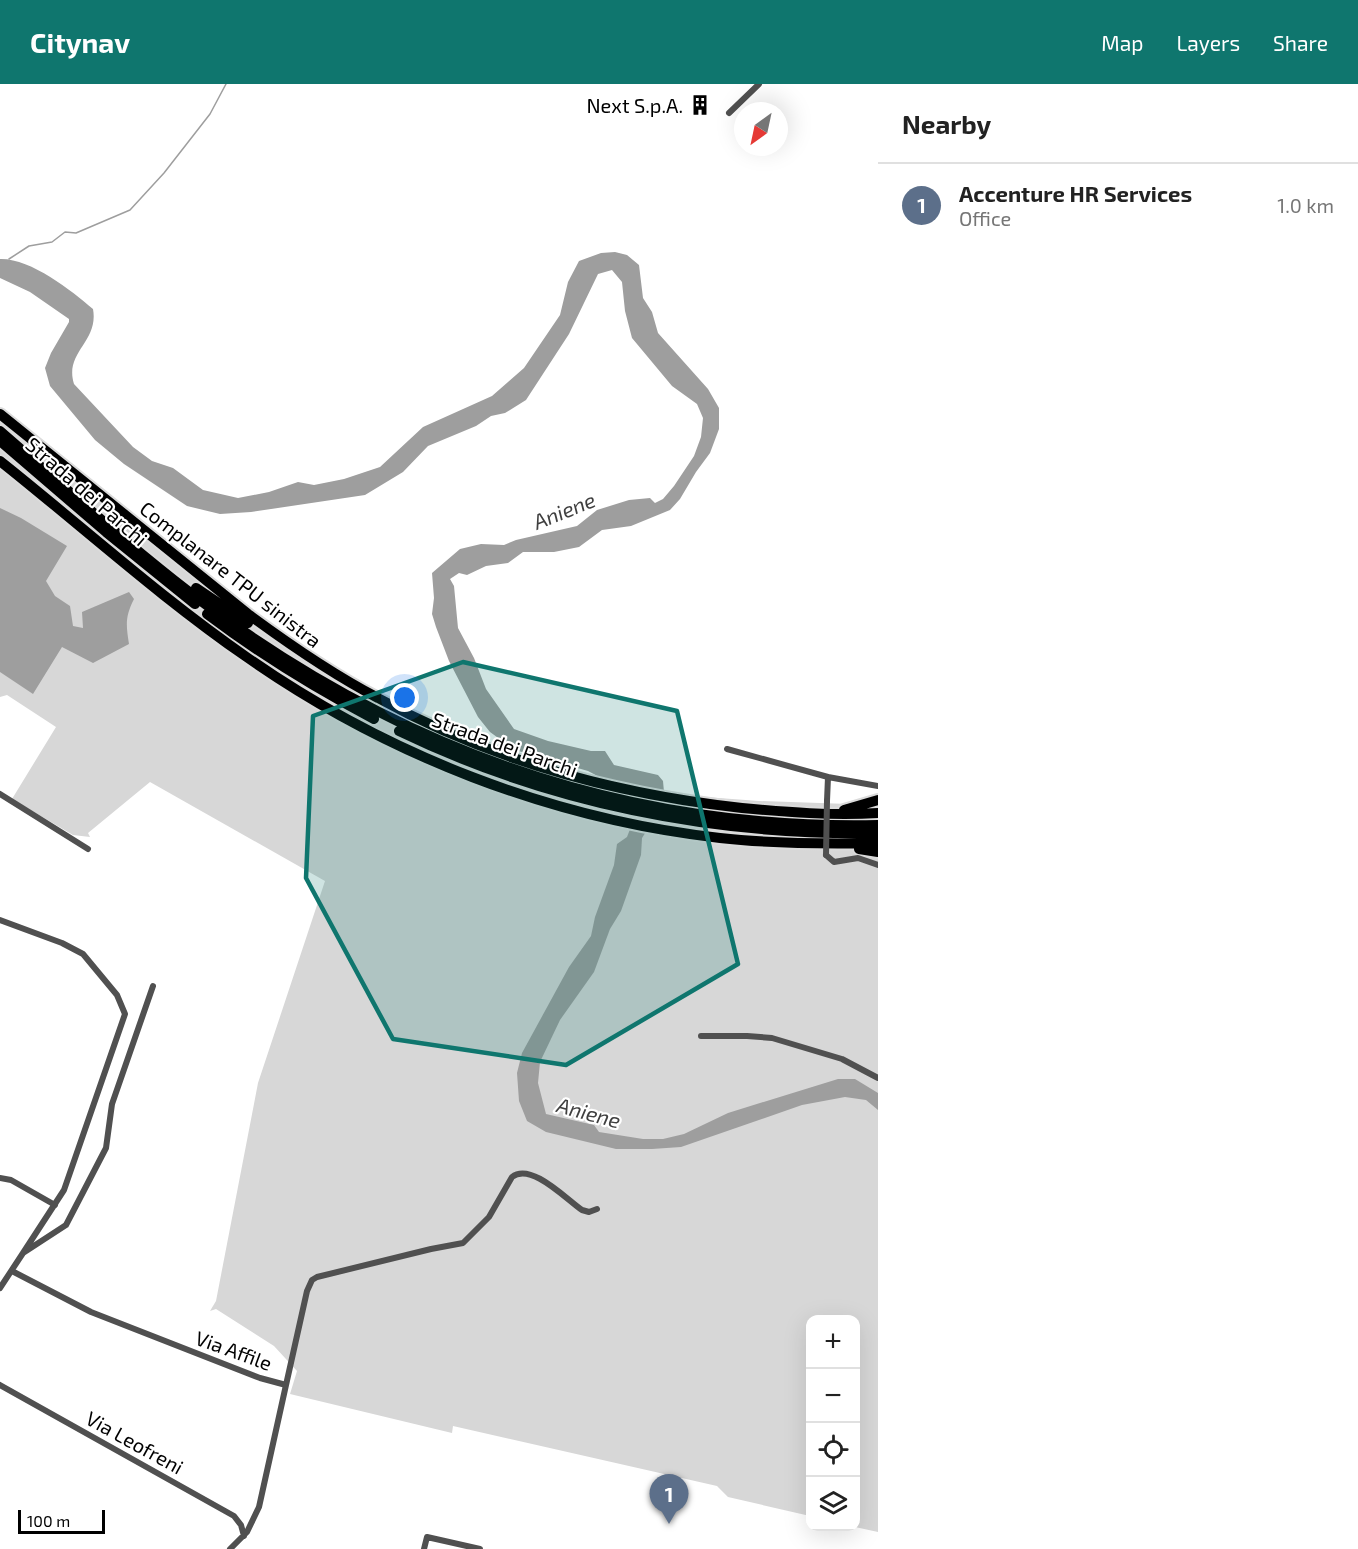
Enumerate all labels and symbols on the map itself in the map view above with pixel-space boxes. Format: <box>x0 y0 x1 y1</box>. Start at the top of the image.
place label: Next S.p.A. <box>587 93 683 117</box>
building icon: Next S.p.A. <box>688 93 712 117</box>
north arrow <box>734 102 788 156</box>
street label: Strada dei Parchi <box>21 432 153 550</box>
water label: Aniene <box>528 486 599 534</box>
street label: Complanare TPU sinistra <box>136 496 326 652</box>
your location <box>390 683 419 712</box>
street label: Strada dei Parchi <box>429 707 581 781</box>
water label: Aniene <box>553 1091 624 1132</box>
street label: Via Affile <box>192 1325 276 1375</box>
street label: Via Leofreni <box>82 1405 188 1479</box>
pin: 1 <box>650 1474 688 1524</box>
scale bar <box>18 1507 105 1534</box>

